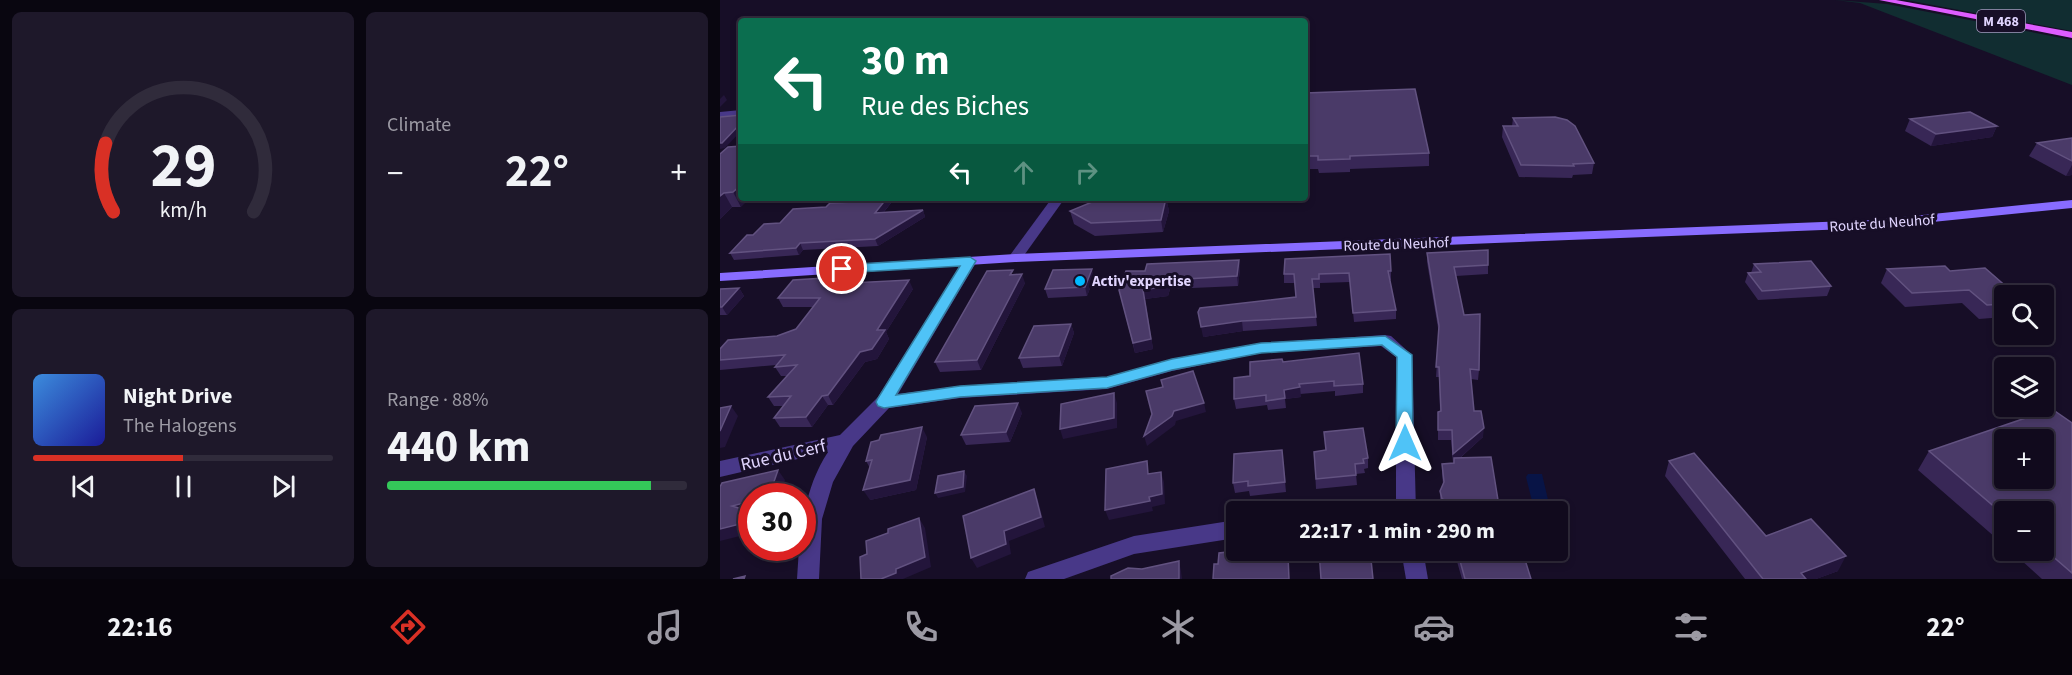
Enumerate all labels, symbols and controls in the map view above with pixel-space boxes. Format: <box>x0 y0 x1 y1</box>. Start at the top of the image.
road number: M 468 <box>1977 10 2025 32</box>
text: 30 m <box>861 31 950 91</box>
icon: left <box>762 42 840 120</box>
text: Rue des Biches <box>861 87 1029 126</box>
text: Climate <box>387 111 451 139</box>
text: 29 <box>150 122 216 211</box>
text: 22° <box>505 140 569 204</box>
text: − <box>387 150 403 197</box>
text: + <box>671 150 687 197</box>
icon: left <box>944 156 977 189</box>
icon: ahead <box>1007 156 1040 189</box>
icon: right <box>1070 156 1103 189</box>
text: km/h <box>159 195 207 226</box>
street label: Route du Neuhof <box>1829 209 1936 238</box>
street label: Route du Neuhof <box>1343 232 1450 257</box>
pin <box>816 243 867 294</box>
icon: arrive <box>825 252 858 285</box>
place label: Activ'expertise <box>1091 271 1192 292</box>
marker: Activ'expertise <box>1073 274 1087 288</box>
map controls <box>1994 285 2054 561</box>
button: search <box>1994 285 2054 345</box>
button: layers <box>1994 357 2054 417</box>
text: Night Drive <box>123 380 232 412</box>
text: Range · 88% <box>387 386 488 414</box>
position arrow <box>1373 411 1437 475</box>
text: The Halogens <box>123 412 237 440</box>
text: 440 km <box>387 415 531 479</box>
button: + <box>1994 429 2054 489</box>
street label: Rue du Cerf <box>738 433 829 477</box>
icon: previous <box>67 470 100 503</box>
icon: pause <box>167 470 200 503</box>
icon: next <box>267 470 300 503</box>
speed limit sign: 30 <box>738 483 816 561</box>
button: − <box>1994 501 2054 561</box>
text: 22:17 · 1 min · 290 m <box>1299 515 1495 547</box>
icon: directions <box>387 606 429 648</box>
icon: music <box>644 606 686 648</box>
icon: phone <box>900 606 942 648</box>
icon: climate <box>1157 606 1199 648</box>
icon: car <box>1413 606 1455 648</box>
icon: filters <box>1670 606 1712 648</box>
text: 22:16 <box>107 608 172 647</box>
text: 22° <box>1926 608 1965 647</box>

